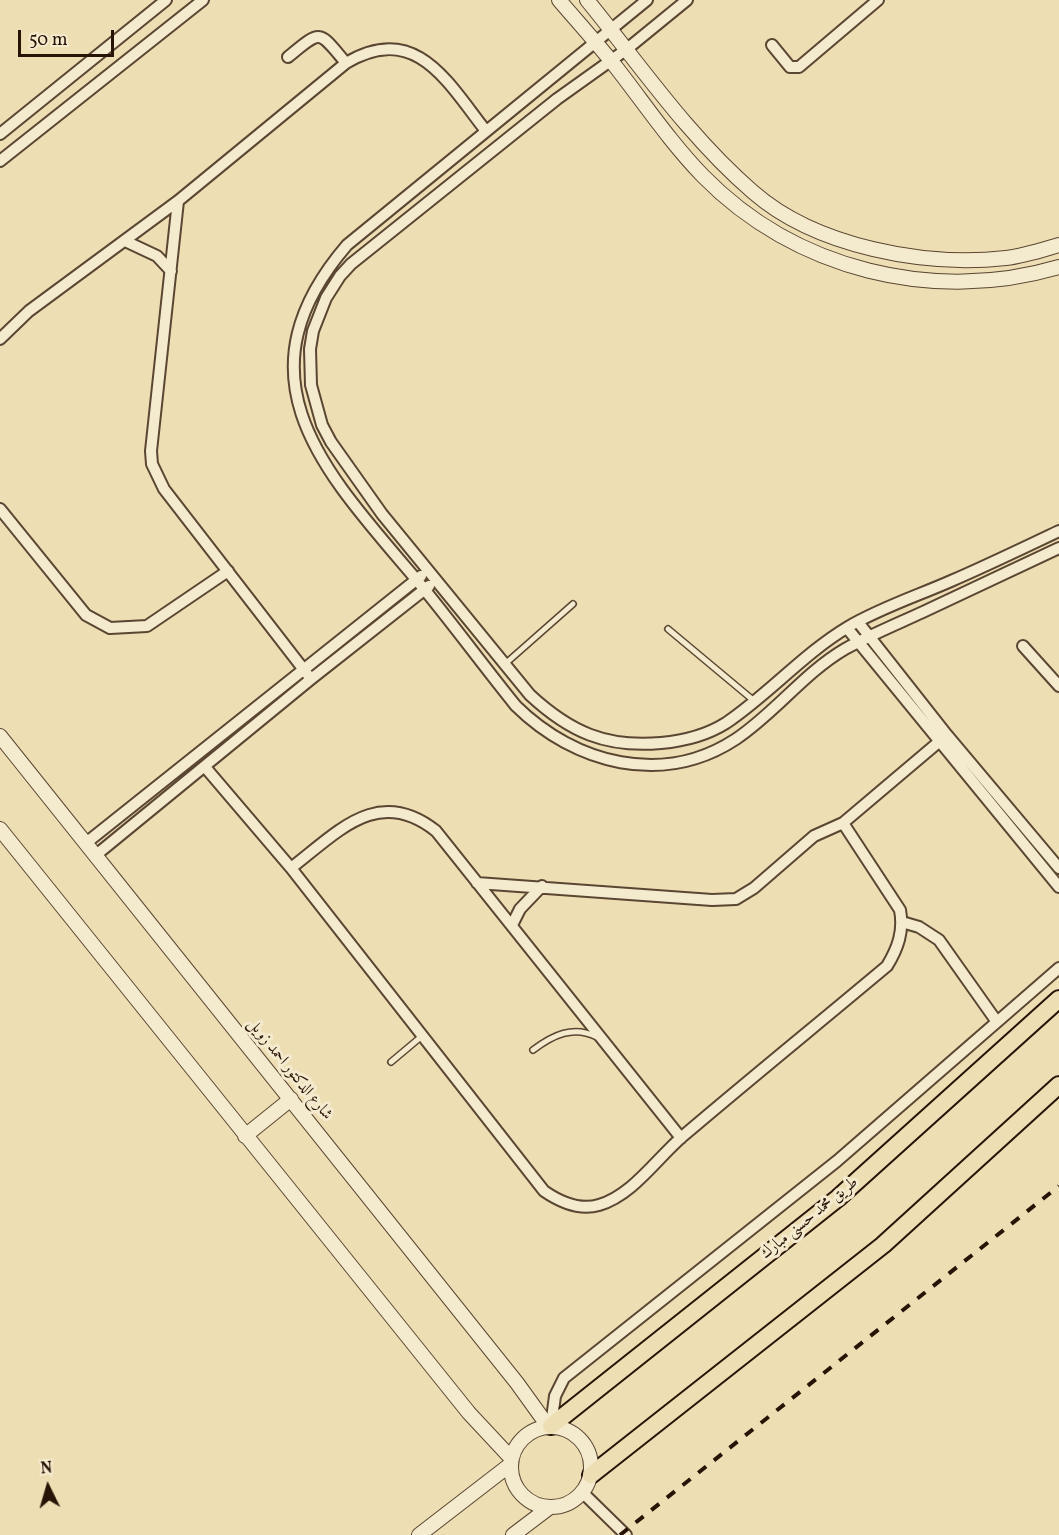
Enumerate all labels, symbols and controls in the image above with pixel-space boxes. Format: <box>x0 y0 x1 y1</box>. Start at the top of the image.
scale bar <box>21 18 117 56</box>
text: 50 m <box>29 28 68 53</box>
street label: شارع الدكتور احمد زويل <box>242 1015 336 1125</box>
street label: طريق محمد حسنى مبارك <box>757 1174 863 1264</box>
north arrow <box>18 1457 78 1517</box>
text: N <box>40 1458 53 1481</box>

